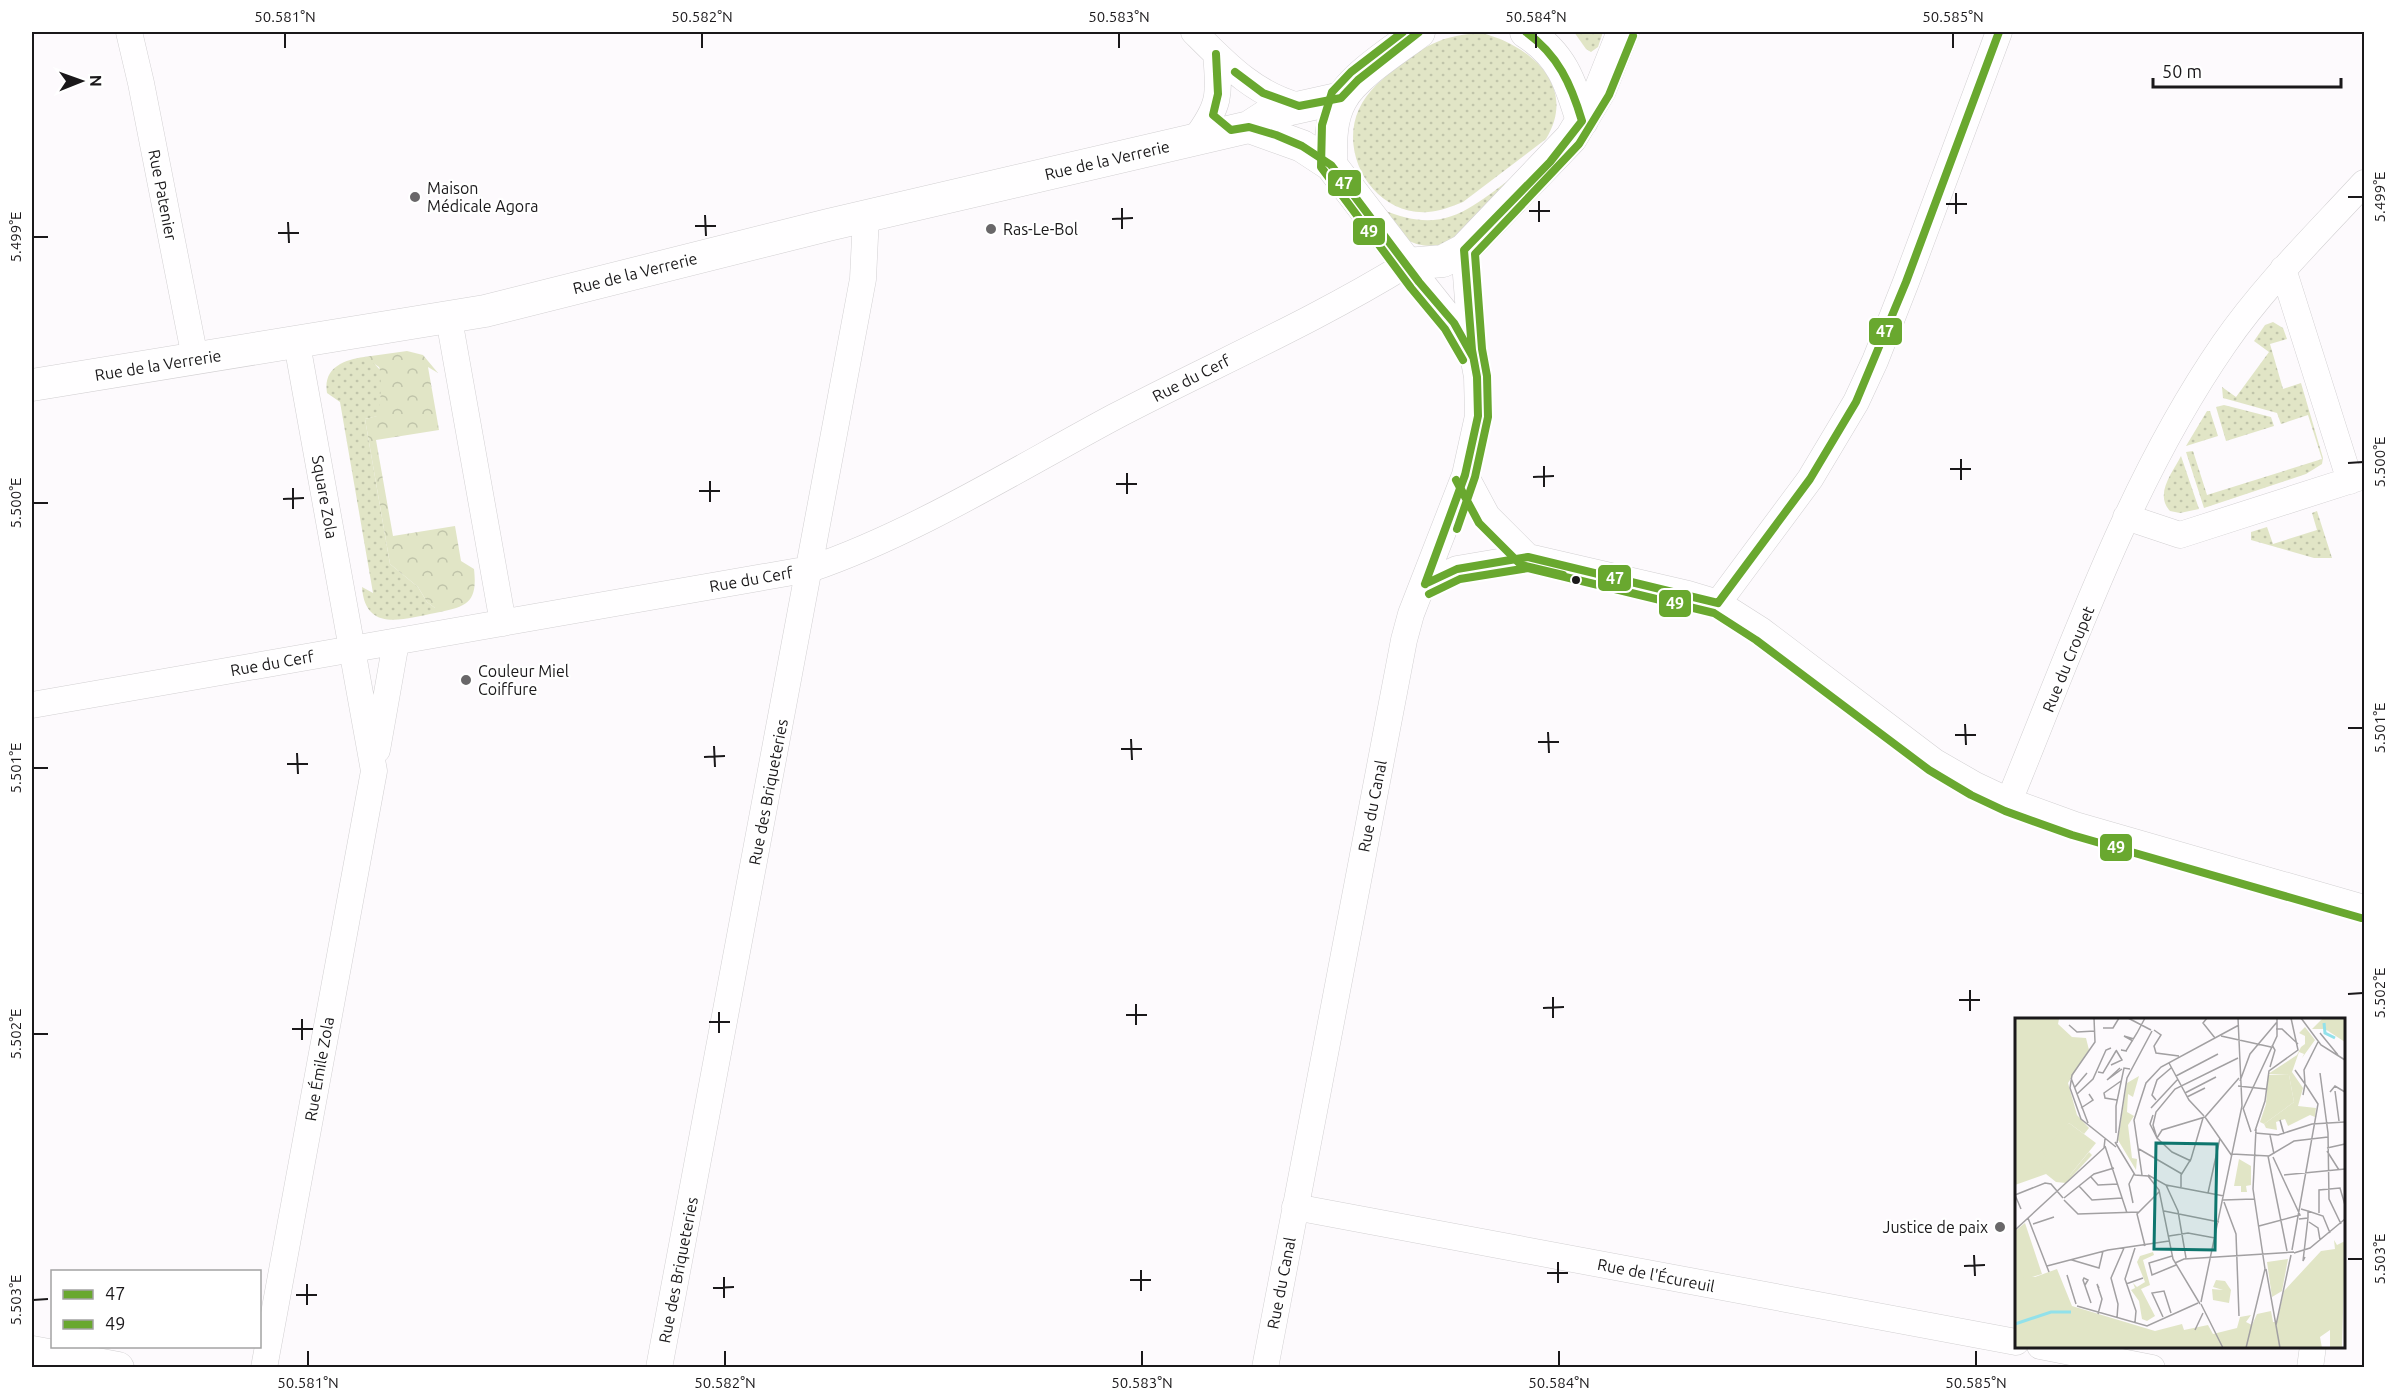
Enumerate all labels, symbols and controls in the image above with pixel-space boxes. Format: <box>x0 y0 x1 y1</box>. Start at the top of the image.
text: 50.581°N <box>254 8 316 25</box>
text: 50.582°N <box>671 8 733 25</box>
text: 50.583°N <box>1088 8 1150 25</box>
text: 50.584°N <box>1505 8 1567 25</box>
text: 50.585°N <box>1922 8 1984 25</box>
north arrow <box>51 51 111 111</box>
scale bar <box>2153 51 2340 89</box>
text: 50 m <box>2162 61 2202 81</box>
text: N <box>87 75 105 87</box>
street label: Rue de la Verrerie <box>1043 137 1171 183</box>
street label: Rue Patenier <box>145 148 181 242</box>
line badge: 47 <box>1327 169 1362 197</box>
text: 5.499°E <box>2371 172 2388 222</box>
text: 47 <box>1335 174 1353 192</box>
place label: Maison Médicale Agora <box>427 179 539 215</box>
marker: Maison Médicale Agora <box>408 190 422 204</box>
text: 5.499°E <box>7 212 24 262</box>
line badge: 49 <box>1352 217 1386 246</box>
place label: Ras-Le-Bol <box>1003 220 1078 238</box>
marker: Ras-Le-Bol <box>984 222 998 236</box>
text: 49 <box>1360 222 1378 240</box>
street label: Rue de la Verrerie <box>571 249 699 297</box>
line badge: 47 <box>1868 317 1903 346</box>
text: 47 <box>1876 322 1894 340</box>
street label: Rue de la Verrerie <box>94 346 222 384</box>
street label: Rue du Cerf <box>1149 350 1234 405</box>
text: 5.500°E <box>2371 437 2388 487</box>
street label: Square Zola <box>309 454 341 540</box>
text: 5.500°E <box>7 478 24 528</box>
street label: Rue du Cerf <box>708 563 795 595</box>
line badge: 47 <box>1597 564 1632 592</box>
text: 47 <box>1606 569 1624 587</box>
unlabelled marker <box>1570 574 1582 586</box>
line badge: 49 <box>1658 589 1692 618</box>
text: 49 <box>1666 594 1684 612</box>
street label: Rue du Croupet <box>2039 603 2098 715</box>
street label: Rue du Cerf <box>229 647 316 679</box>
place label: Couleur Miel Coiffure <box>478 662 569 698</box>
marker: Couleur Miel Coiffure <box>459 673 473 687</box>
text: 5.501°E <box>2371 703 2388 753</box>
street label: Rue des Briqueteries <box>745 717 791 867</box>
text: 5.501°E <box>7 743 24 793</box>
street label: Rue du Canal <box>1354 758 1390 854</box>
line badge: 49 <box>2099 833 2133 862</box>
text: 49 <box>2107 838 2125 856</box>
text: 5.502°E <box>2371 968 2388 1018</box>
text: 5.502°E <box>7 1009 24 1059</box>
street label: Rue Émile Zola <box>299 1015 337 1123</box>
inset map <box>2015 1018 2345 1348</box>
street label: Rue des Briqueteries <box>655 1195 701 1345</box>
place label: Justice de paix <box>1883 1218 1988 1236</box>
marker: Justice de paix <box>1993 1220 2007 1234</box>
text: 5.503°E <box>2371 1234 2388 1284</box>
street label: Rue du Canal <box>1263 1235 1299 1331</box>
street label: Rue de l'Écureuil <box>1596 1253 1717 1295</box>
legend <box>51 1270 261 1348</box>
text: 5.503°E <box>7 1275 24 1325</box>
text: 47 <box>105 1283 125 1303</box>
text: 49 <box>105 1313 125 1333</box>
text: 50.581°N <box>277 1374 339 1391</box>
text: 50.582°N <box>694 1374 756 1391</box>
text: 50.583°N <box>1111 1374 1173 1391</box>
text: 50.584°N <box>1528 1374 1590 1391</box>
text: 50.585°N <box>1945 1374 2007 1391</box>

